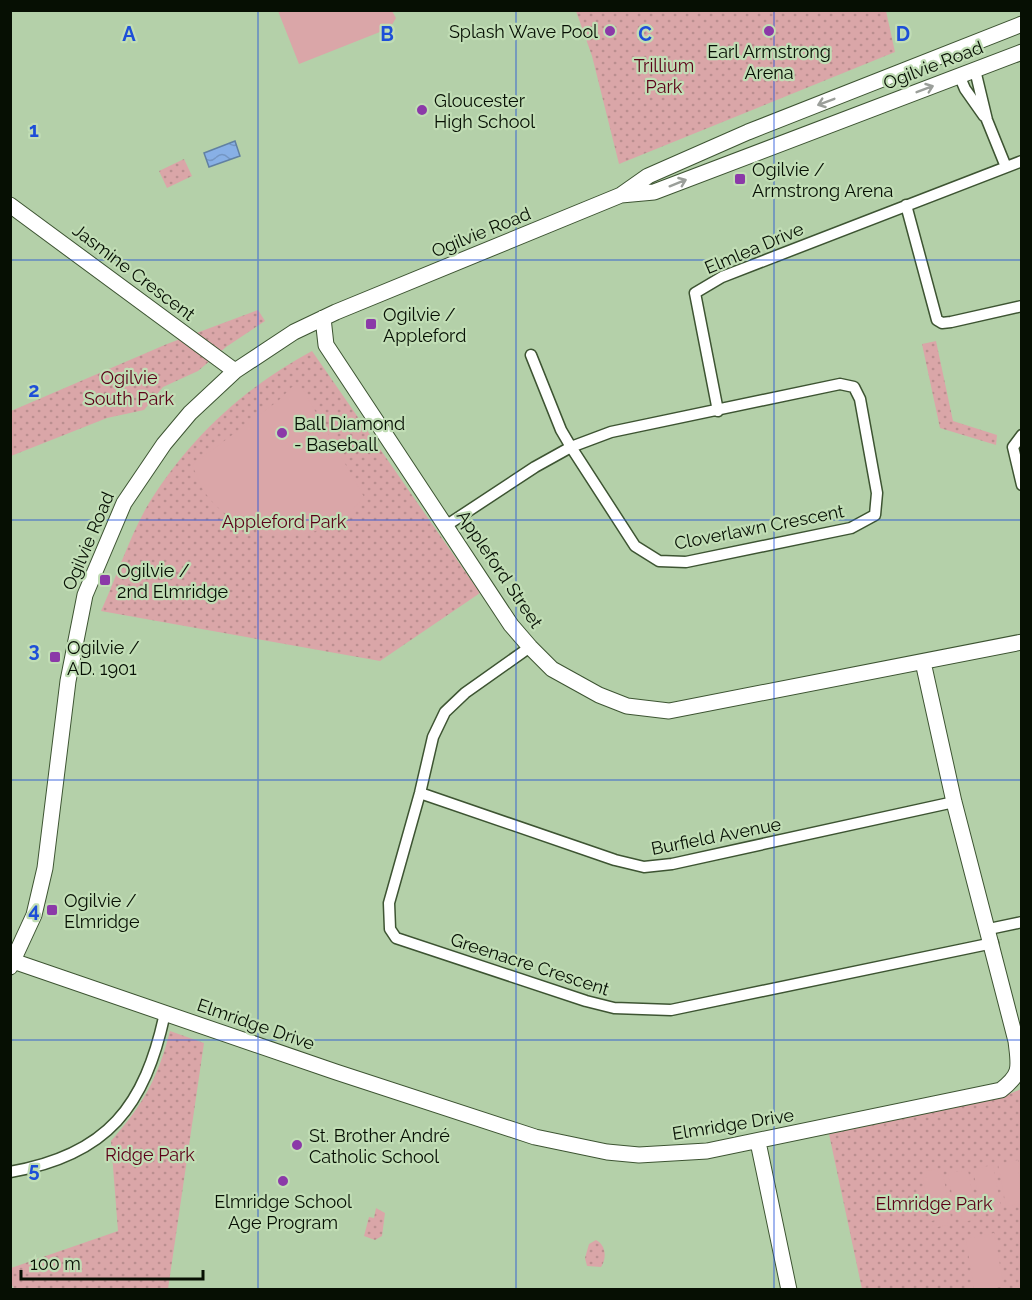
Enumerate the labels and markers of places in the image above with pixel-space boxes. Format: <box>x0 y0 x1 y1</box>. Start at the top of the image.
place label: Splash Wave Pool <box>449 21 598 42</box>
marker: Splash Wave Pool <box>603 24 617 38</box>
marker: Earl Armstrong Arena <box>762 24 776 38</box>
place label: Earl Armstrong Arena <box>707 41 831 83</box>
place label: Gloucester High School <box>434 90 535 132</box>
marker: Gloucester High School <box>415 103 429 117</box>
place label: Ogilvie / Armstrong Arena <box>752 159 893 201</box>
marker: Ogilvie / Armstrong Arena <box>733 172 747 186</box>
place label: Ogilvie / Appleford <box>383 304 466 346</box>
marker: Ogilvie / Appleford <box>364 317 378 331</box>
place label: Ball Diamond - Baseball <box>294 413 405 455</box>
marker: Ball Diamond - Baseball <box>275 426 289 440</box>
place label: Ogilvie / 2nd Elmridge <box>117 560 229 602</box>
marker: Ogilvie / 2nd Elmridge <box>98 573 112 587</box>
place label: Ogilvie / AD. 1901 <box>67 637 140 679</box>
marker: Ogilvie / AD. 1901 <box>48 650 62 664</box>
place label: Ogilvie / Elmridge <box>64 890 140 932</box>
marker: Ogilvie / Elmridge <box>45 903 59 917</box>
place label: St. Brother André Catholic School <box>309 1125 450 1167</box>
marker: St. Brother André Catholic School <box>290 1138 304 1152</box>
marker: Elmridge School Age Program <box>276 1174 290 1188</box>
place label: Elmridge School Age Program <box>214 1191 352 1233</box>

